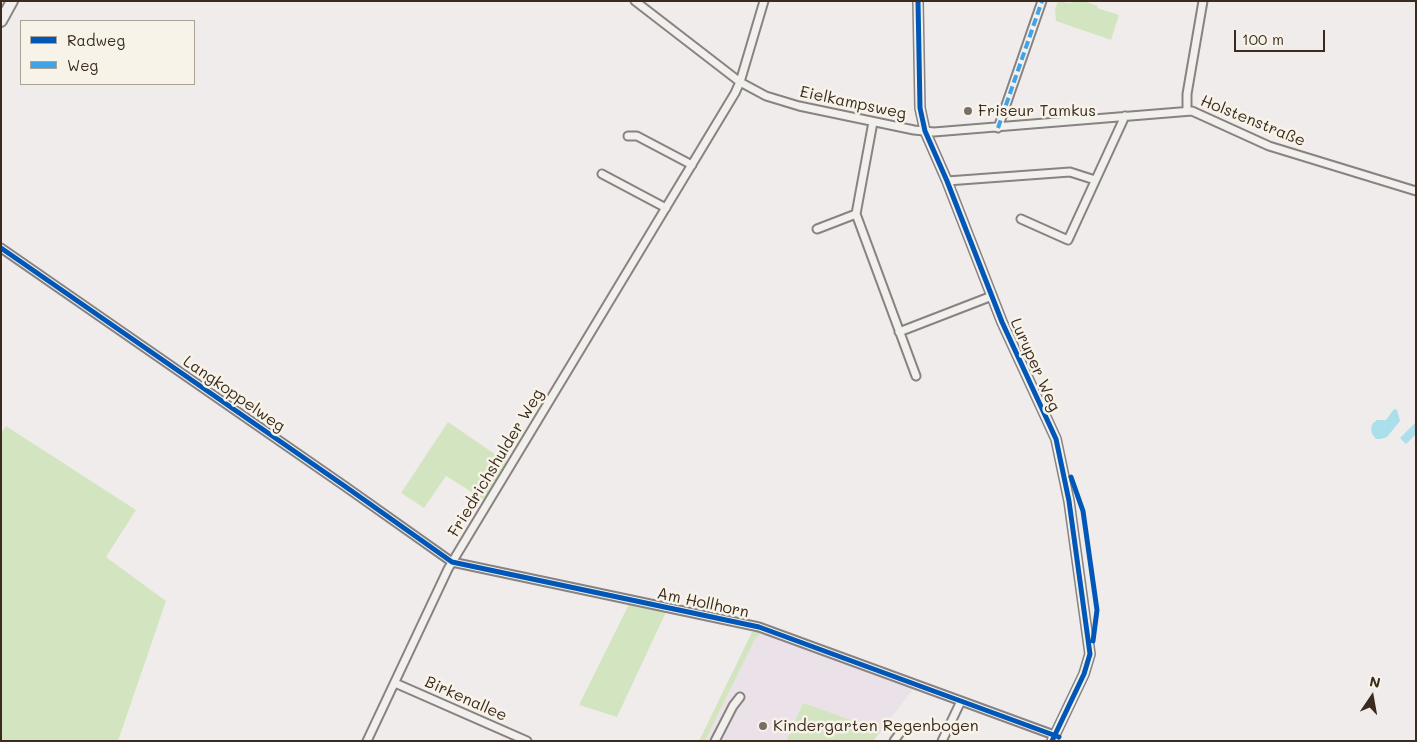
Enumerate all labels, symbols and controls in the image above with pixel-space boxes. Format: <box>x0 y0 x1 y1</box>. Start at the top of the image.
legend <box>20 20 195 85</box>
scale bar <box>1237 20 1328 52</box>
text: 100 m <box>1242 29 1284 49</box>
text: Radweg <box>67 30 125 50</box>
text: Weg <box>67 55 98 75</box>
street label: Eielkampsweg <box>798 82 908 124</box>
street label: Holstenstraße <box>1198 91 1308 151</box>
place label: Friseur Tamkus <box>978 101 1096 121</box>
marker: Friseur Tamkus <box>962 105 974 117</box>
street label: Luruper Weg <box>1006 315 1064 415</box>
street label: Langkoppelweg <box>179 352 289 436</box>
street label: Friedrichshulder Weg <box>444 386 548 540</box>
street label: Am Hollhorn <box>655 584 751 622</box>
text: N <box>1368 671 1382 692</box>
street label: Birkenallee <box>422 672 510 726</box>
north arrow <box>1347 672 1397 722</box>
place label: Kindergarten Regenbogen <box>773 716 979 736</box>
marker: Kindergarten Regenbogen <box>757 720 769 732</box>

